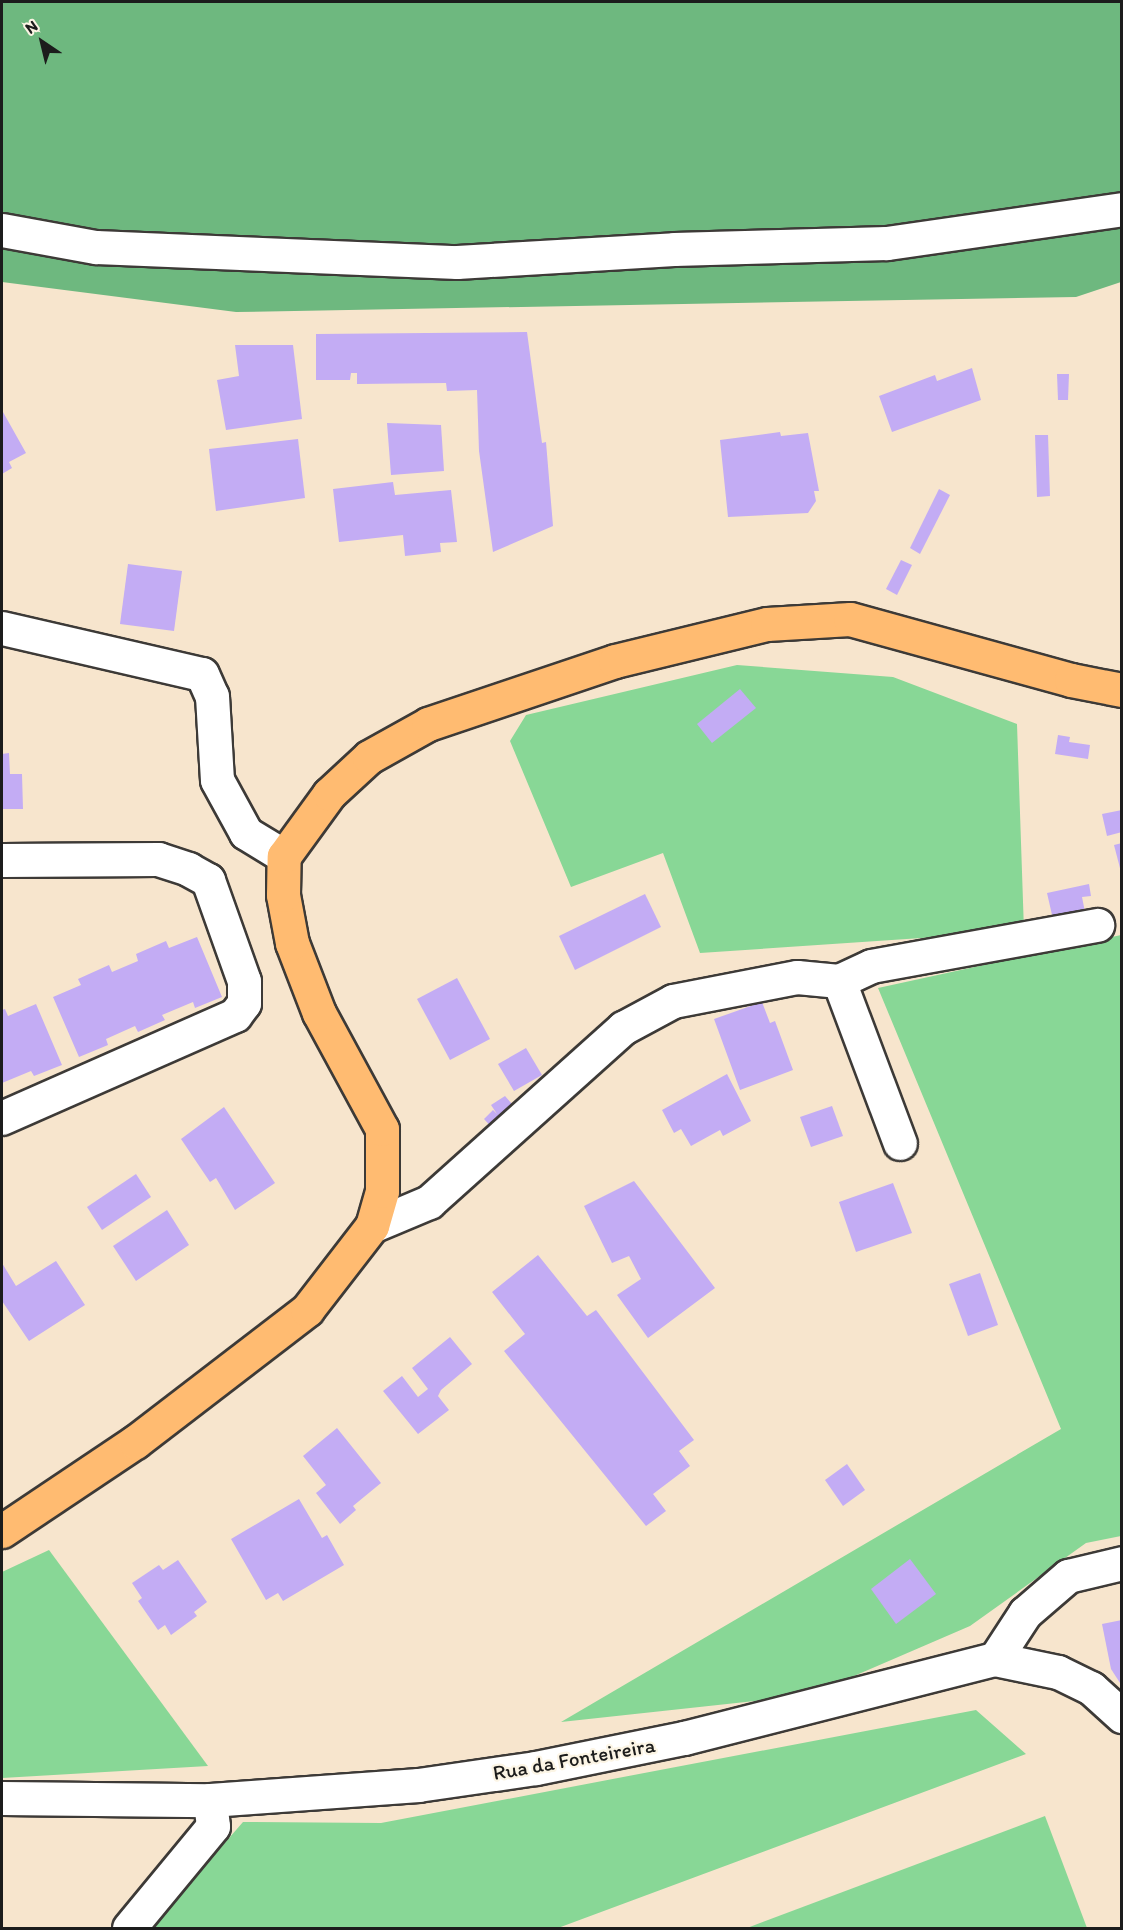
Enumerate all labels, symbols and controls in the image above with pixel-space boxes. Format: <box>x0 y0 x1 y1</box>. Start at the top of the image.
north arrow <box>12 12 72 72</box>
text: N <box>22 16 41 38</box>
street label: Rua da Fonteireira <box>490 1732 658 1786</box>

